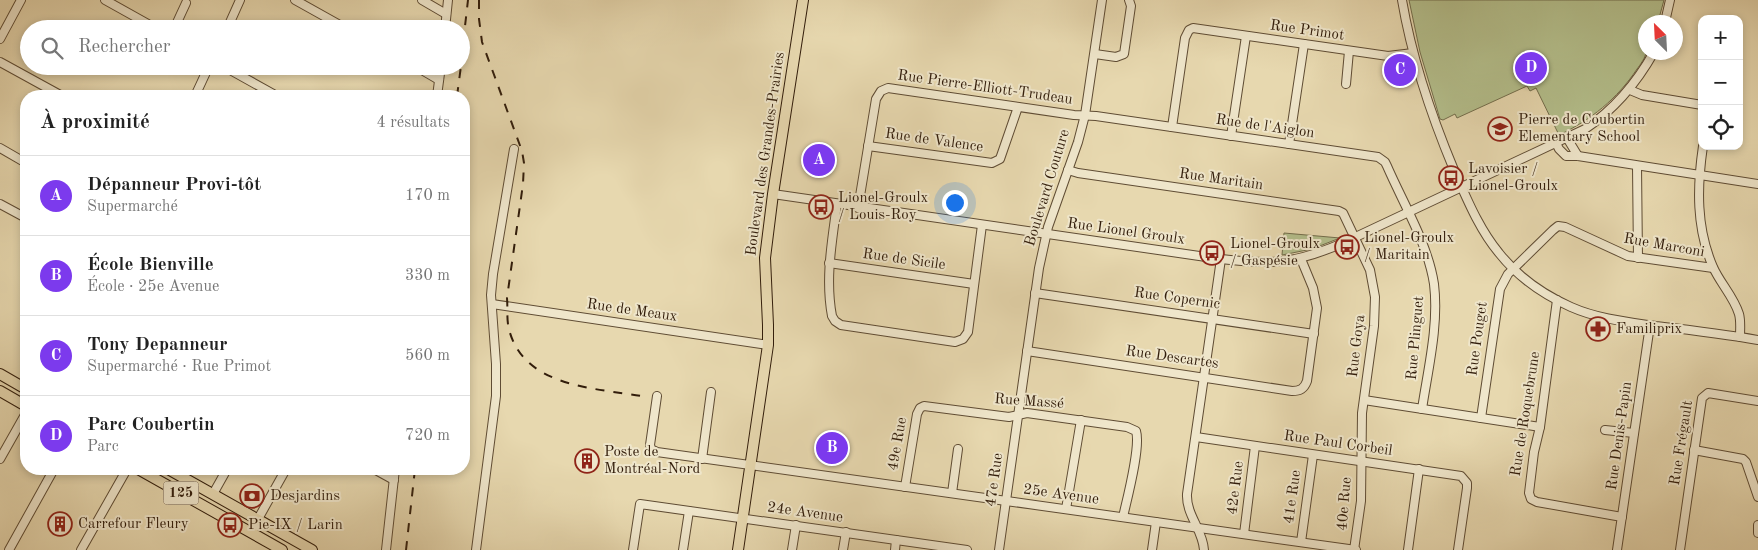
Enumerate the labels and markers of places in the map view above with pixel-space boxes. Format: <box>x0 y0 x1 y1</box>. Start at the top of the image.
pin: D <box>1515 49 1547 87</box>
pin: C <box>1384 51 1416 89</box>
place label: Pierre de Coubertin Elementary School <box>1518 113 1645 145</box>
school or university icon: Pierre de Coubertin Elementary School <box>1487 116 1513 142</box>
pin: A <box>803 141 835 179</box>
place label: Lavoisier / Lionel-Groulx <box>1468 162 1559 194</box>
bus stop icon: Lavoisier / Lionel-Groulx <box>1438 165 1464 191</box>
place label: Lionel-Groulx / Louis-Roy <box>838 191 929 223</box>
bus stop icon: Lionel-Groulx / Louis-Roy <box>808 194 834 220</box>
place label: Lionel-Groulx / Maritain <box>1364 231 1455 263</box>
bus stop icon: Lionel-Groulx / Maritain <box>1334 234 1360 260</box>
place label: Lionel-Groulx / Gaspésie <box>1230 237 1321 269</box>
bus stop icon: Lionel-Groulx / Gaspésie <box>1199 240 1225 266</box>
pharmacy icon: Familiprix <box>1585 316 1611 342</box>
place label: Familiprix <box>1616 322 1683 337</box>
pin: B <box>816 429 848 467</box>
place label: Poste de Montréal-Nord <box>604 445 701 477</box>
building icon: Poste de Montréal-Nord <box>574 448 600 474</box>
bank icon: Desjardins <box>239 483 265 509</box>
place label: Desjardins <box>270 489 340 504</box>
building icon: Carrefour Fleury <box>47 511 73 537</box>
bus stop icon: Pie-IX / Larin <box>217 512 243 538</box>
place label: Carrefour Fleury <box>78 517 189 532</box>
place label: Pie-IX / Larin <box>248 518 343 533</box>

